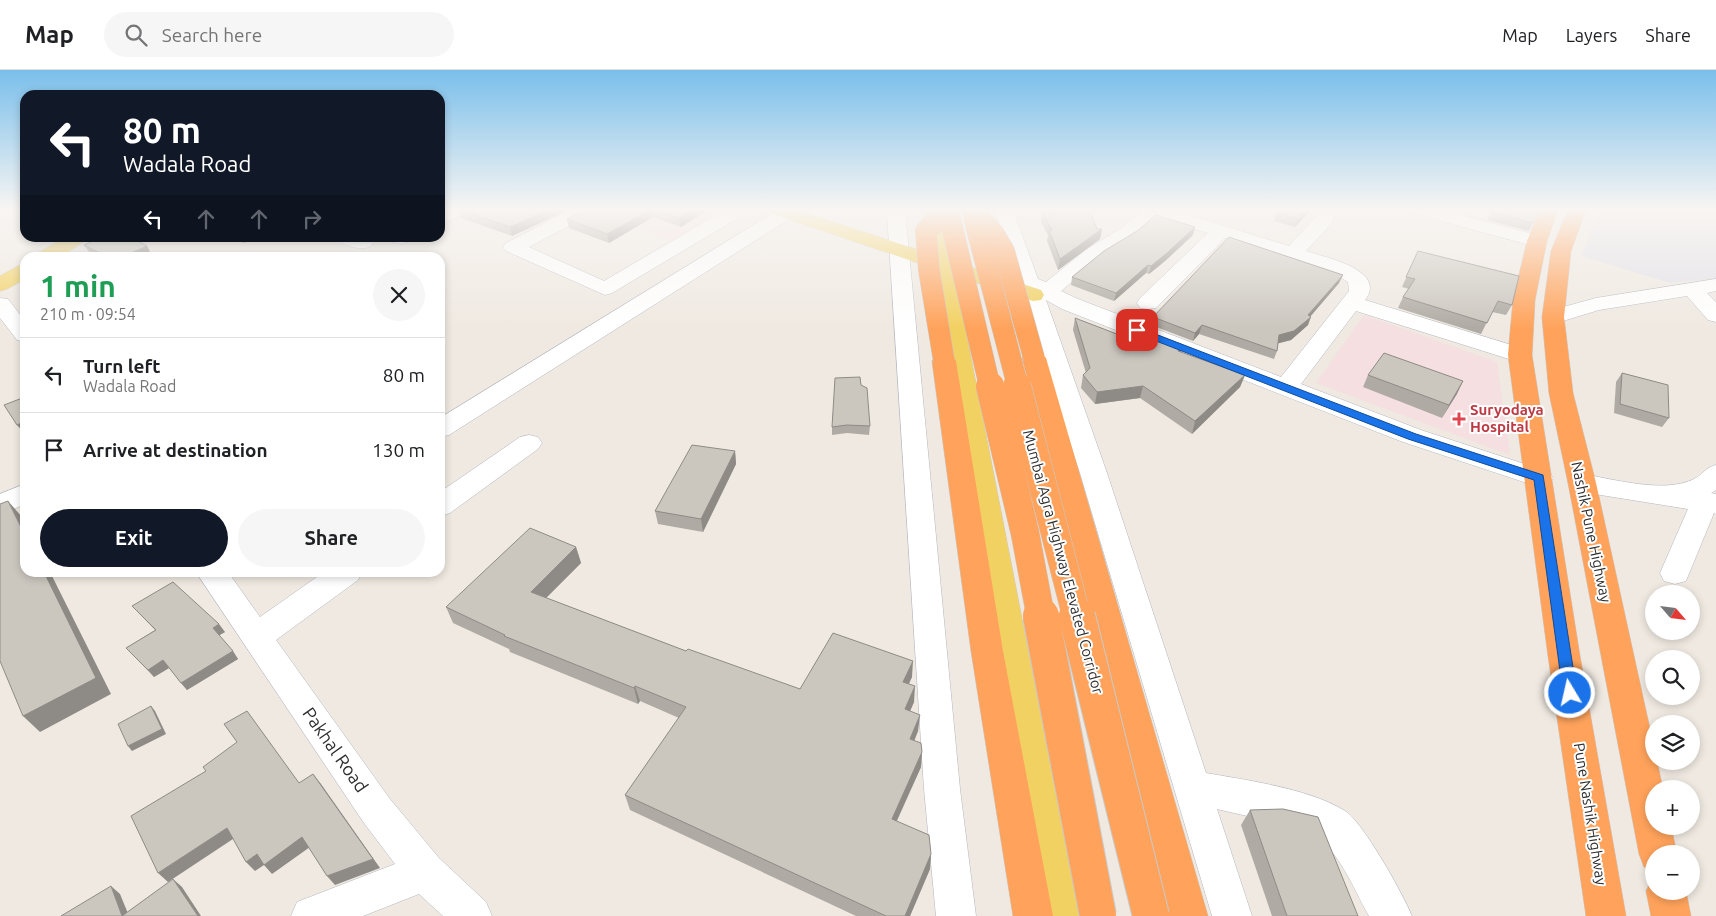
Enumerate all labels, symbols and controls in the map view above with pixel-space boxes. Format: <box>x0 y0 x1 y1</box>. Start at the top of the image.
search box <box>104 12 454 57</box>
text: Map <box>25 21 74 48</box>
icon: search <box>122 21 150 49</box>
text: Search here <box>162 24 262 46</box>
text: Map <box>1502 25 1538 45</box>
text: Layers <box>1566 25 1617 45</box>
text: Share <box>1645 25 1691 45</box>
icon: left <box>40 110 105 175</box>
text: 80 m <box>123 110 201 150</box>
text: Wadala Road <box>123 151 251 176</box>
icon: left <box>139 205 167 233</box>
icon: ahead <box>192 205 220 233</box>
icon: ahead <box>245 205 273 233</box>
icon: right <box>298 205 326 233</box>
text: 1 min <box>40 269 116 303</box>
button: close <box>373 269 425 321</box>
text: 210 m · 09:54 <box>40 305 136 323</box>
pin <box>1116 309 1158 351</box>
icon: arrive <box>1123 316 1151 344</box>
text: Turn left <box>83 355 161 377</box>
icon: left <box>40 361 68 389</box>
text: 80 m <box>383 364 425 386</box>
text: Wadala Road <box>83 377 176 395</box>
place label: Suryodaya Hospital <box>1470 401 1544 435</box>
marker: Suryodaya Hospital <box>1452 412 1466 426</box>
street label: Mumbai Agra Highway Elevated Corridor <box>1020 428 1107 696</box>
icon: arrive <box>40 436 68 464</box>
text: Arrive at destination <box>83 439 268 461</box>
text: 130 m <box>372 439 425 461</box>
street label: Nashik Pune Highway <box>1568 460 1615 604</box>
button: Exit <box>40 509 228 567</box>
button: Share <box>238 509 425 567</box>
north arrow <box>1645 585 1700 640</box>
map controls <box>1645 585 1700 900</box>
button: search <box>1645 650 1700 705</box>
position arrow <box>1543 666 1595 718</box>
street label: Pakhal Road <box>299 703 372 796</box>
button: layers <box>1645 715 1700 770</box>
street label: Pune Nashik Highway <box>1571 742 1610 886</box>
button: + <box>1645 780 1700 835</box>
button: − <box>1645 845 1700 900</box>

